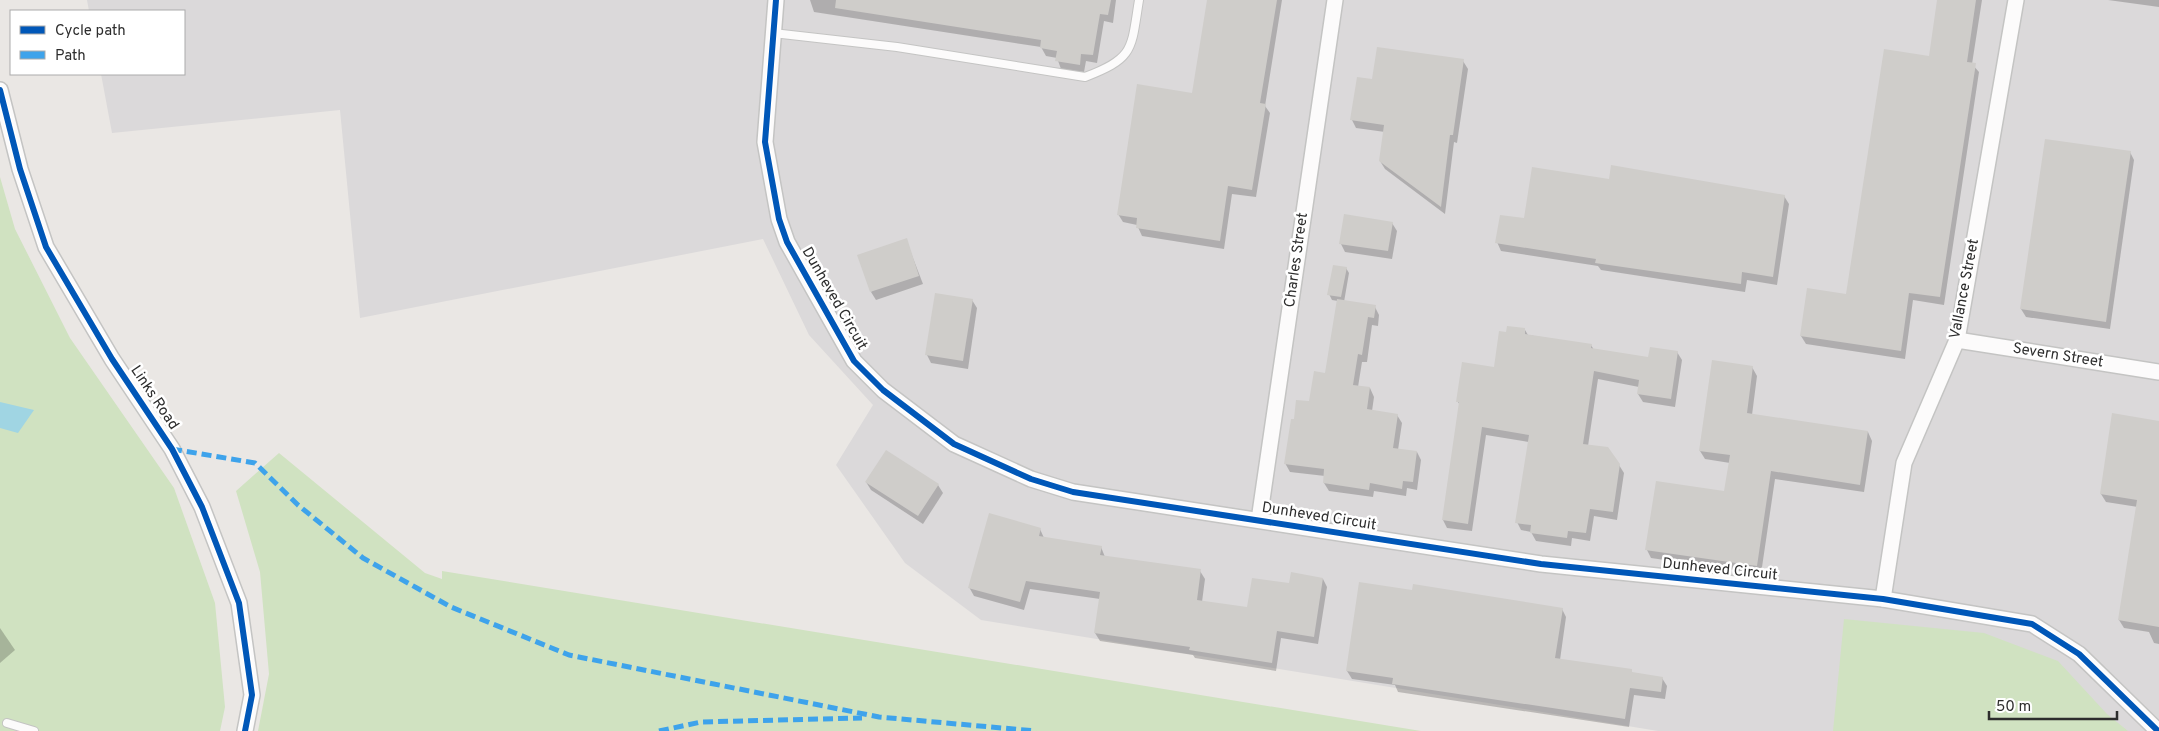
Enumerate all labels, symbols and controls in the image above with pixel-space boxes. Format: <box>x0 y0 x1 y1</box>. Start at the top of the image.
legend <box>10 10 185 75</box>
text: Cycle path <box>55 22 126 41</box>
text: Path <box>55 47 86 66</box>
street label: Charles Street <box>1281 211 1313 309</box>
street label: Vallance Street <box>1946 237 1984 341</box>
street label: Dunheved Circuit <box>797 244 871 354</box>
street label: Severn Street <box>2011 339 2105 373</box>
street label: Links Road <box>126 362 182 434</box>
street label: Dunheved Circuit <box>1260 499 1378 535</box>
street label: Dunheved Circuit <box>1661 554 1779 586</box>
scale bar <box>1989 688 2116 720</box>
text: 50 m <box>1996 698 2031 717</box>

